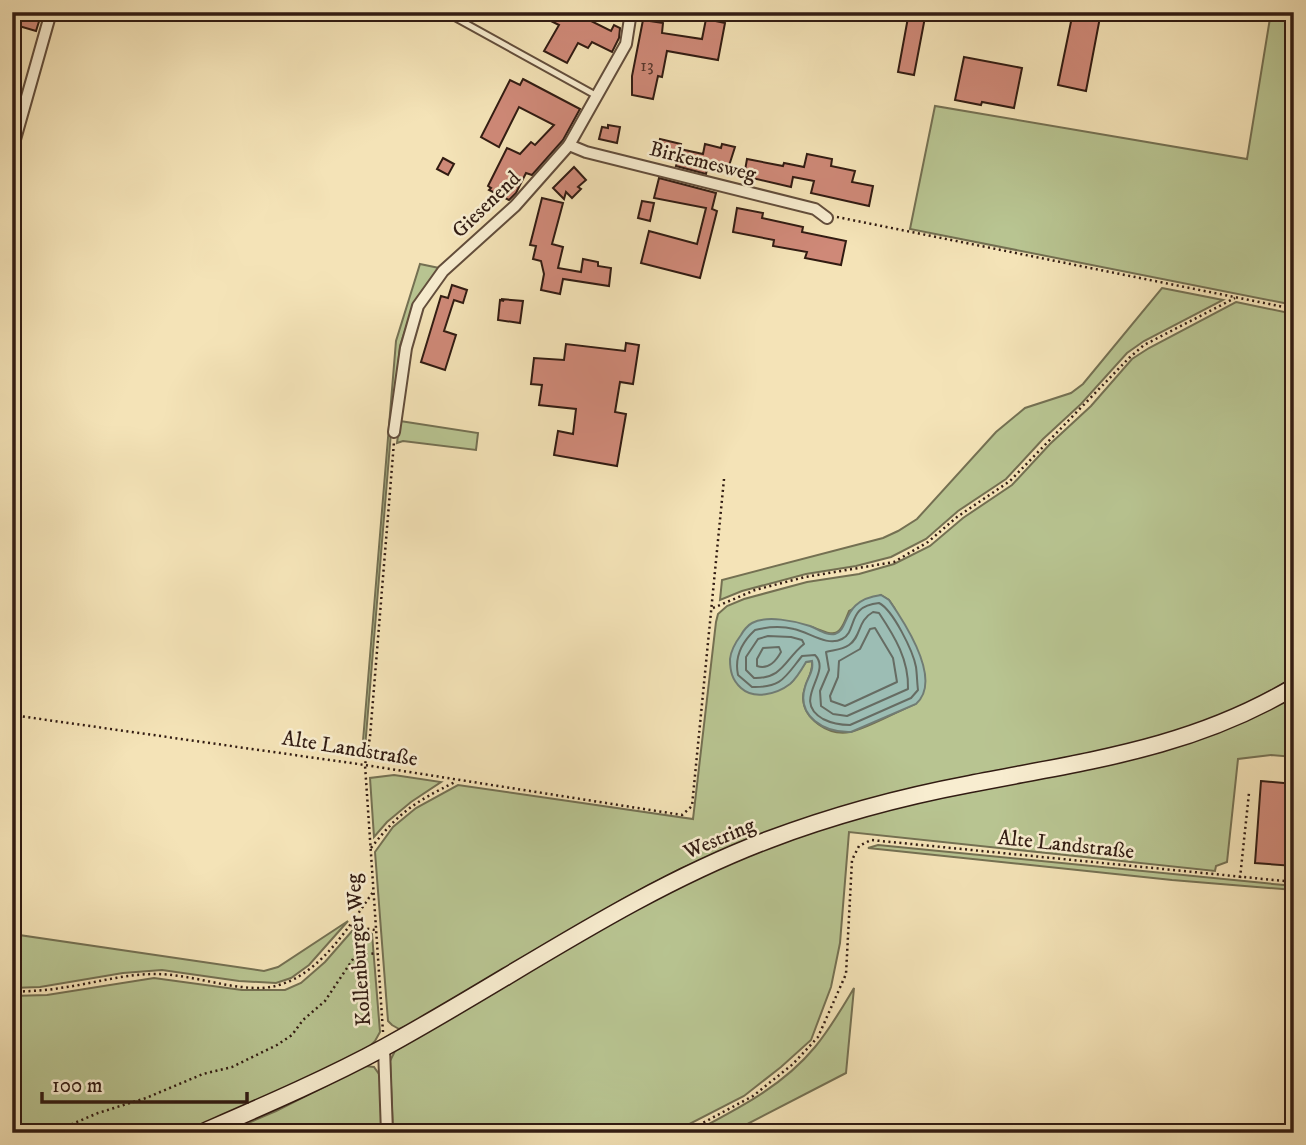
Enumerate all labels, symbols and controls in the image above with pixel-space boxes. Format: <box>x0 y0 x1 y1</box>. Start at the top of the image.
house number: 13 <box>640 55 654 77</box>
street label: Birkemesweg <box>647 136 760 188</box>
street label: Giesenend <box>447 165 527 244</box>
street label: Alte Landstraße <box>280 725 420 773</box>
street label: Westring <box>679 812 760 866</box>
street label: Alte Landstraße <box>996 825 1136 865</box>
street label: Kollenburger Weg <box>341 872 377 1027</box>
scale bar <box>42 1061 247 1105</box>
text: 100 m <box>52 1073 103 1099</box>

